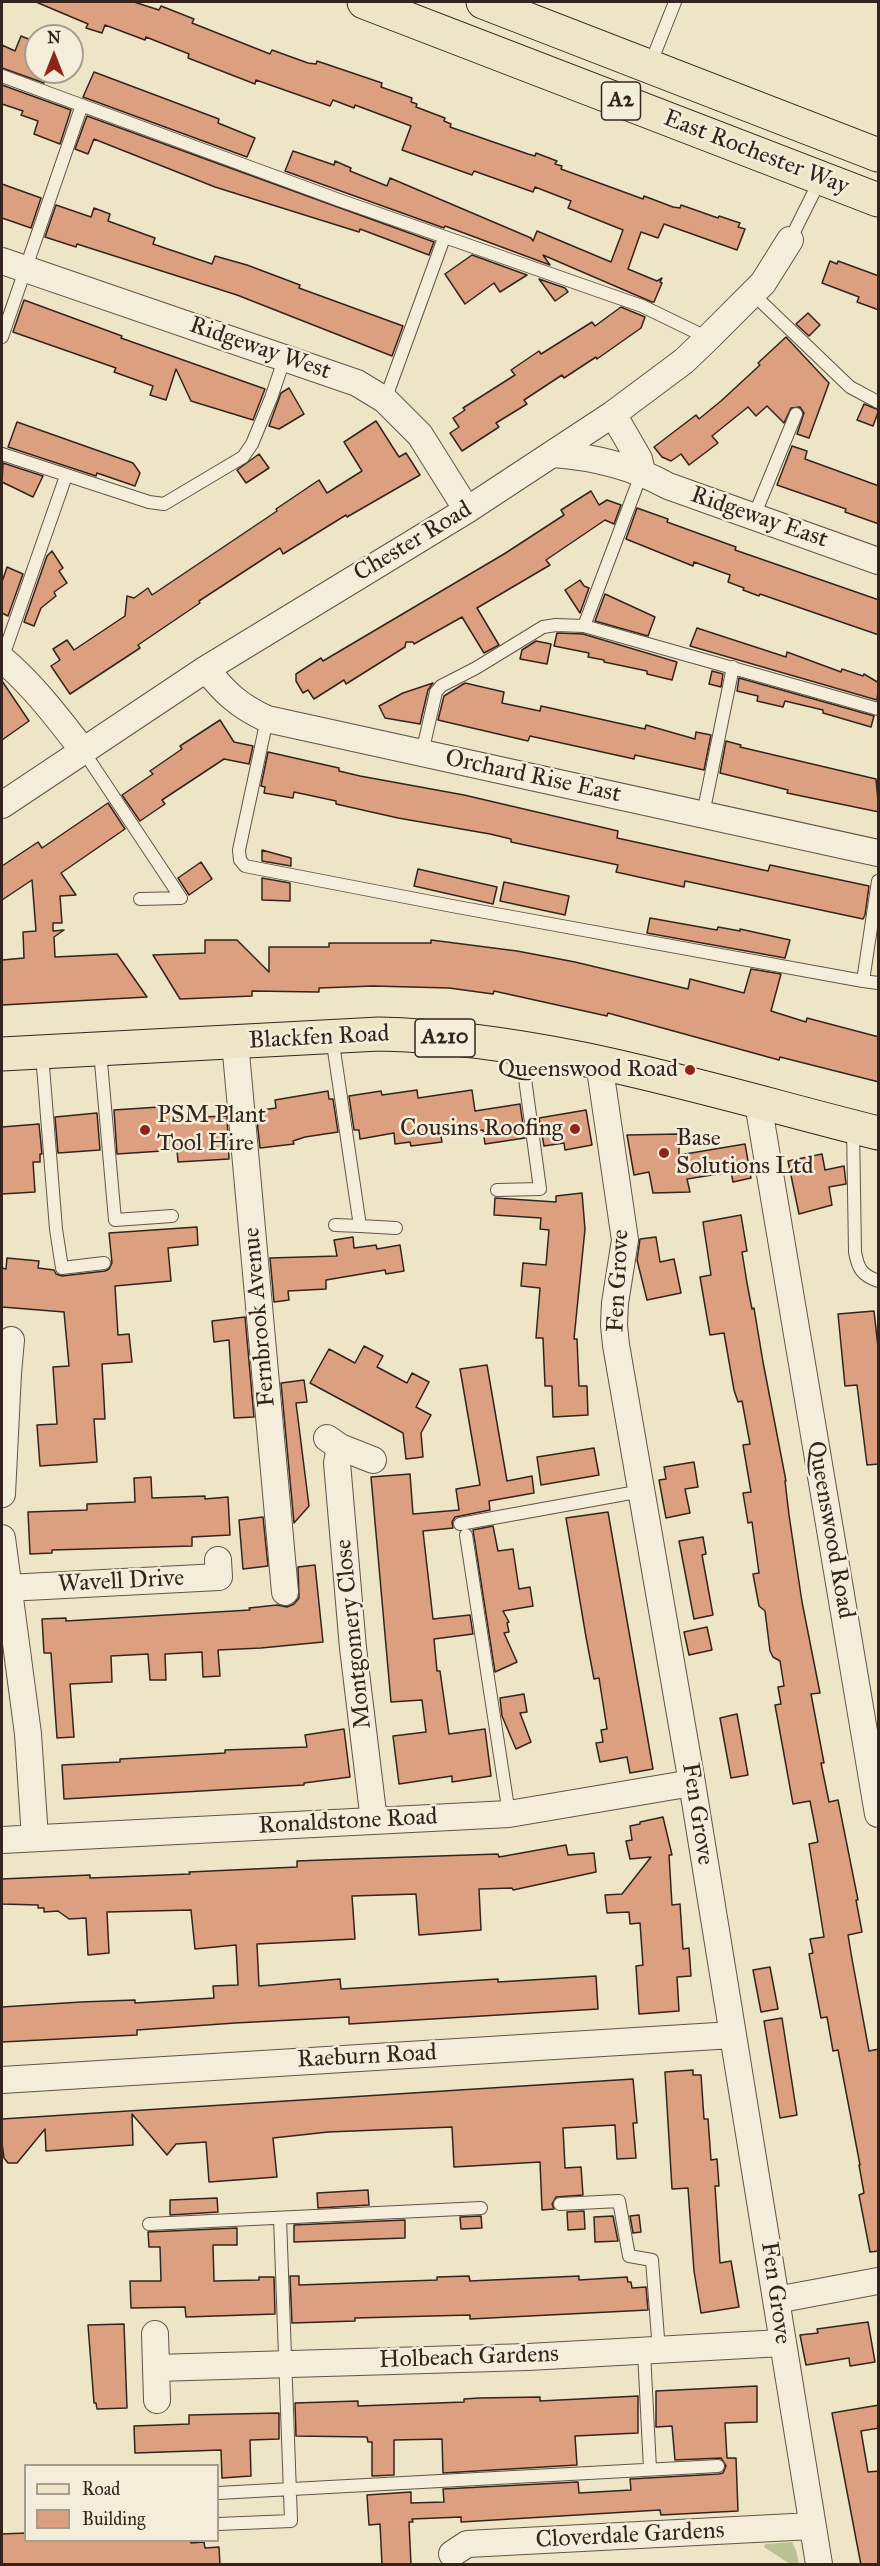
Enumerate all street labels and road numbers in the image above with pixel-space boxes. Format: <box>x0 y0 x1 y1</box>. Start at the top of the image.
road number: A2 <box>602 82 640 120</box>
street label: East Rochester Way <box>659 104 853 202</box>
street label: Ridgeway West <box>186 311 334 387</box>
street label: Ridgeway East <box>687 481 831 555</box>
street label: Chester Road <box>349 496 477 588</box>
street label: Orchard Rise East <box>443 744 623 810</box>
road number: A210 <box>415 1019 475 1057</box>
street label: Blackfen Road <box>248 1020 390 1056</box>
street label: Fernbrook Avenue <box>238 1226 282 1408</box>
street label: Fen Grove <box>602 1229 636 1333</box>
street label: Queenswood Road <box>800 1439 860 1621</box>
street label: Montgomery Close <box>330 1538 378 1730</box>
street label: Wavell Drive <box>57 1564 185 1600</box>
street label: Fen Grove <box>675 1761 719 1867</box>
street label: Ronaldstone Road <box>258 1803 438 1841</box>
street label: Raeburn Road <box>297 2039 437 2075</box>
street label: Fen Grove <box>754 2240 796 2346</box>
street label: Holbeach Gardens <box>379 2340 559 2376</box>
street label: Cloverdale Gardens <box>535 2517 725 2555</box>

